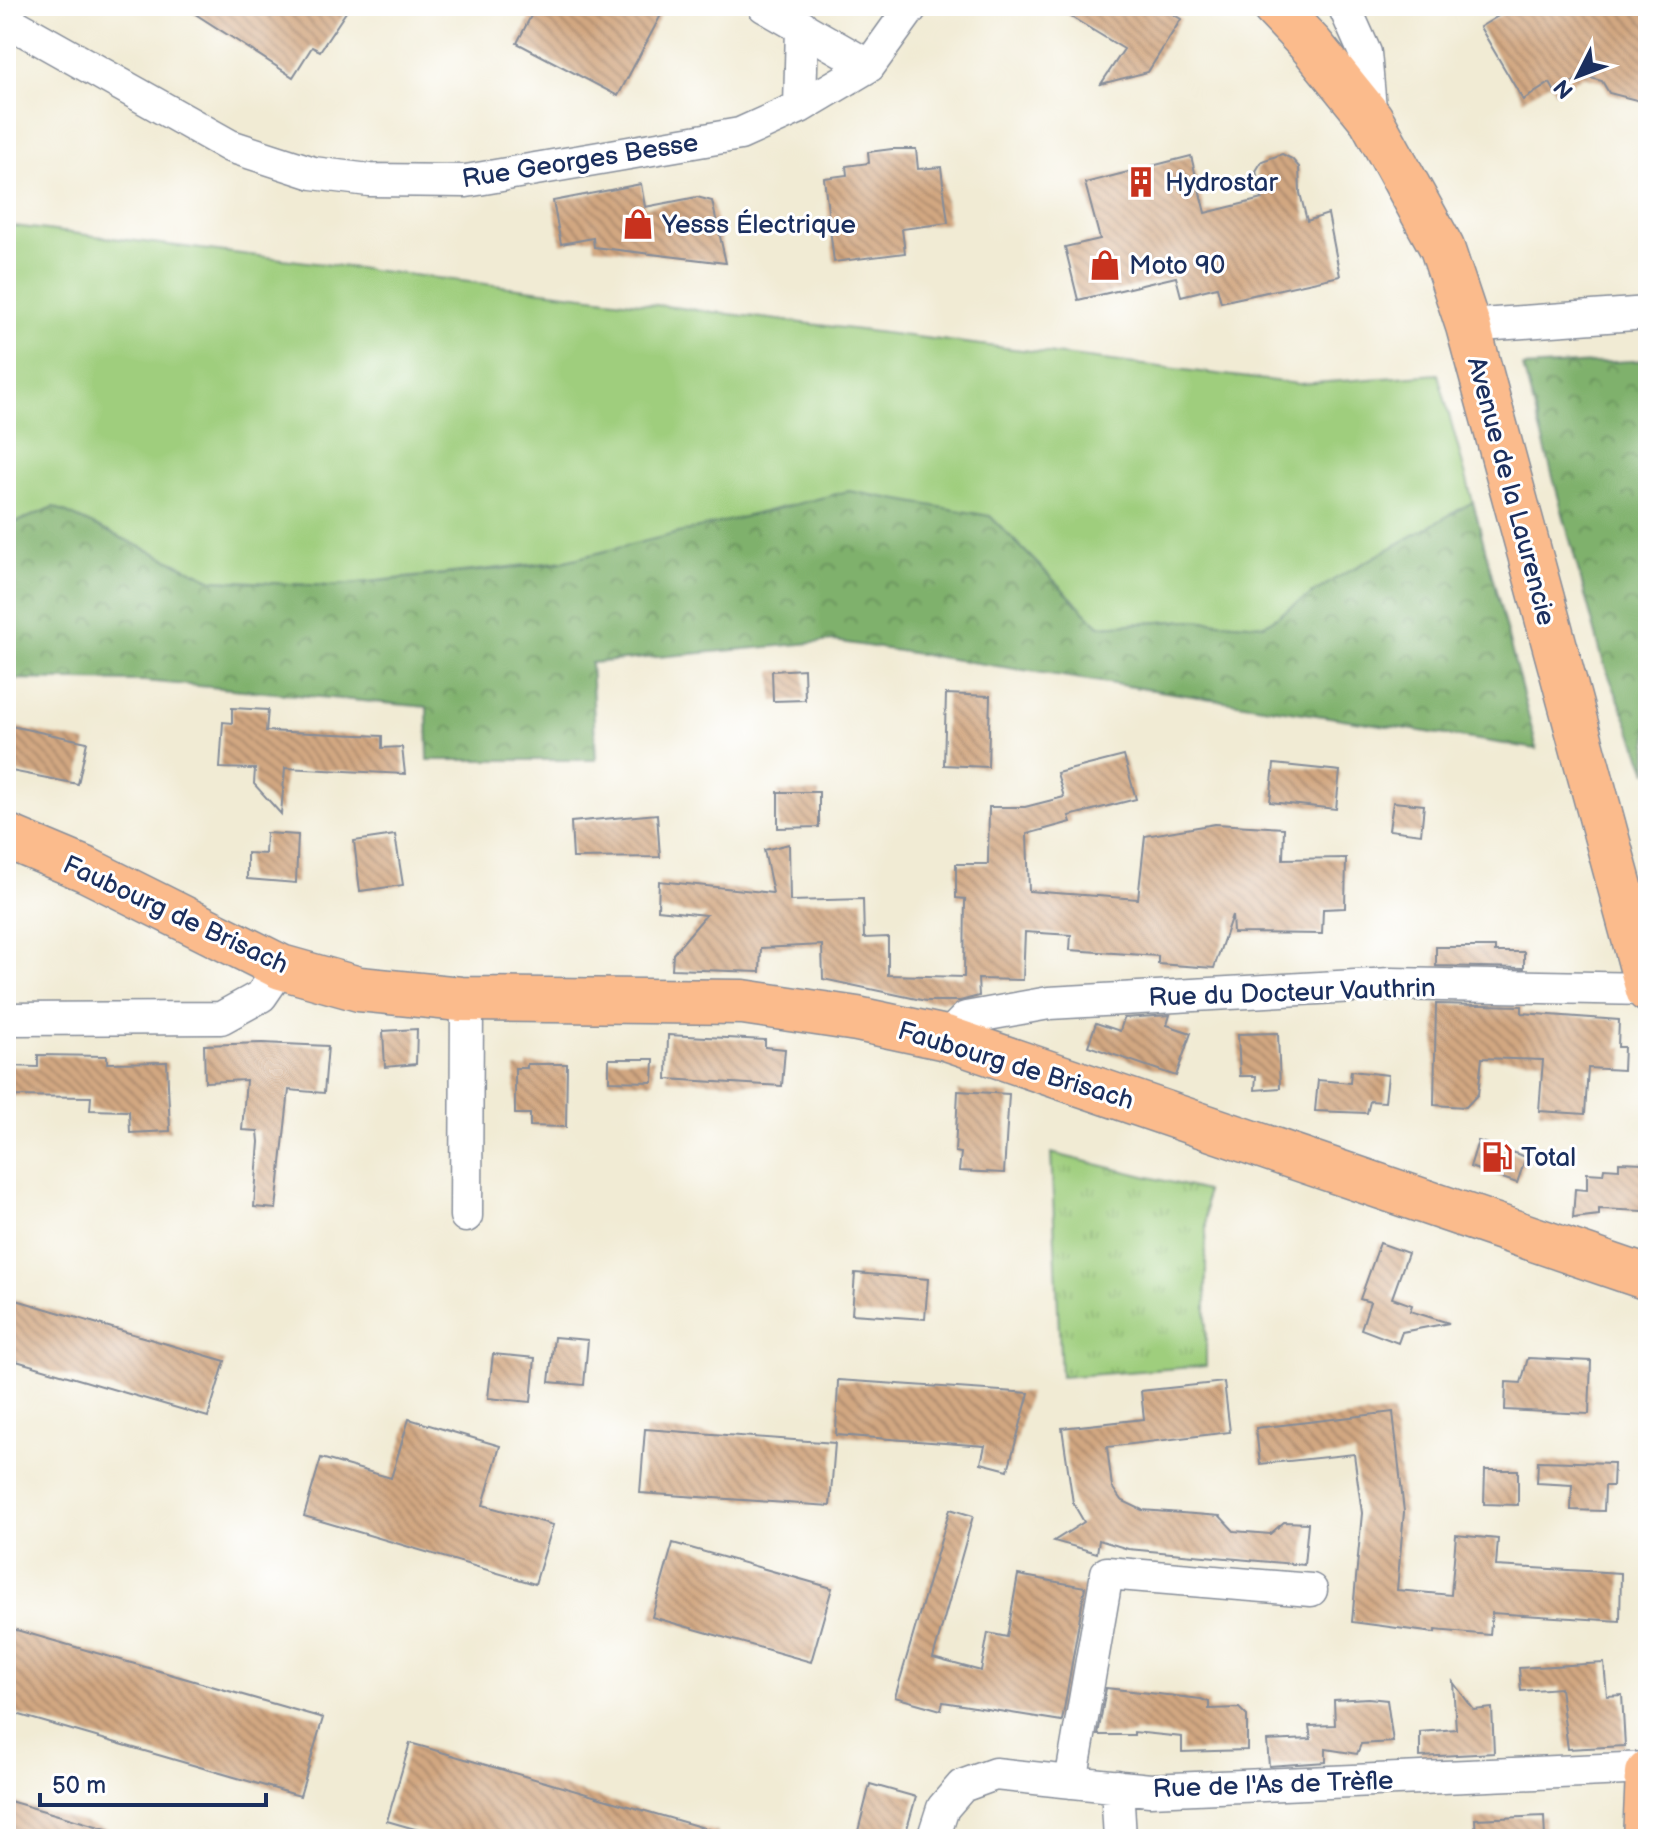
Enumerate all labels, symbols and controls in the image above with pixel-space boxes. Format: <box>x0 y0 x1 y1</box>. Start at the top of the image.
north arrow <box>1538 36 1618 116</box>
text: N <box>1549 73 1580 104</box>
street label: Rue Georges Besse <box>460 128 701 195</box>
building icon: Hydrostar <box>1124 165 1158 199</box>
place label: Hydrostar <box>1165 168 1278 199</box>
shop icon: Yesss Électrique <box>621 207 655 241</box>
place label: Yesss Électrique <box>661 209 856 241</box>
shop icon: Moto 90 <box>1088 248 1122 282</box>
place label: Moto 90 <box>1129 251 1225 282</box>
street label: Avenue de la Laurencie <box>1460 354 1561 629</box>
street label: Faubourg de Brisach <box>58 850 293 981</box>
street label: Rue du Docteur Vauthrin <box>1148 973 1436 1014</box>
street label: Faubourg de Brisach <box>894 1016 1137 1117</box>
fuel station icon: Total <box>1480 1140 1514 1174</box>
place label: Total <box>1521 1143 1576 1174</box>
scale bar <box>40 1757 266 1807</box>
street label: Rue de l'As de Trèfle <box>1152 1766 1394 1805</box>
text: 50 m <box>52 1771 106 1800</box>

